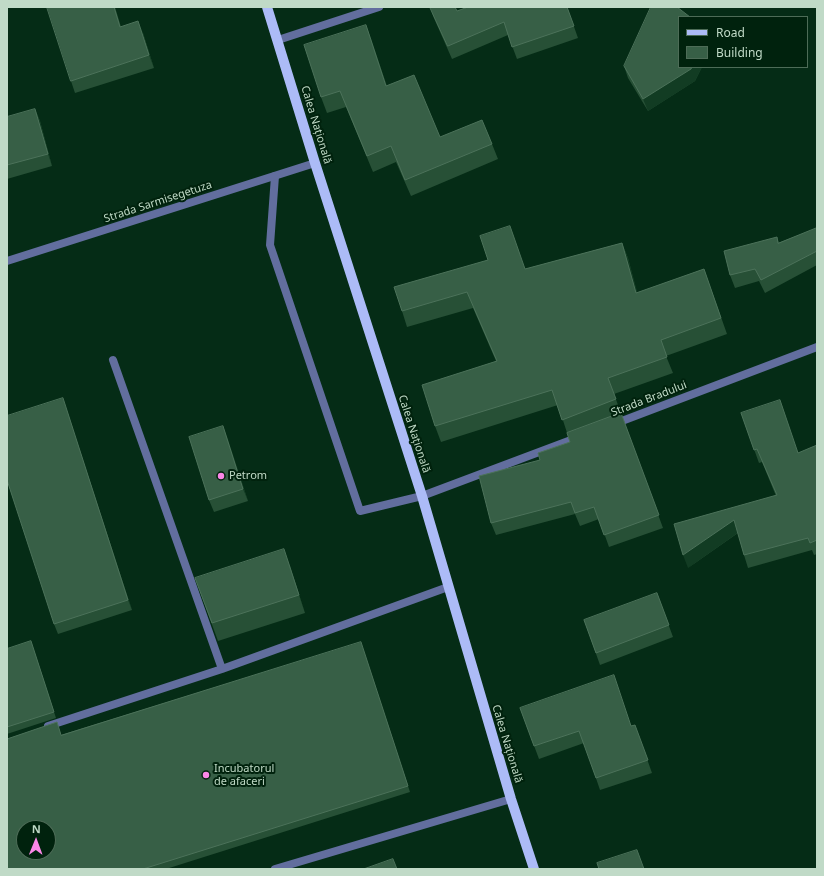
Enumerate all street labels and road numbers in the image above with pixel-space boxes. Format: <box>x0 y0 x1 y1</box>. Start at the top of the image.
street label: Calea Națională <box>298 84 334 166</box>
street label: Strada Sarmisegetuza <box>102 178 214 226</box>
street label: Strada Bradului <box>609 379 689 419</box>
street label: Calea Națională <box>395 393 433 475</box>
street label: Calea Națională <box>489 703 525 785</box>

